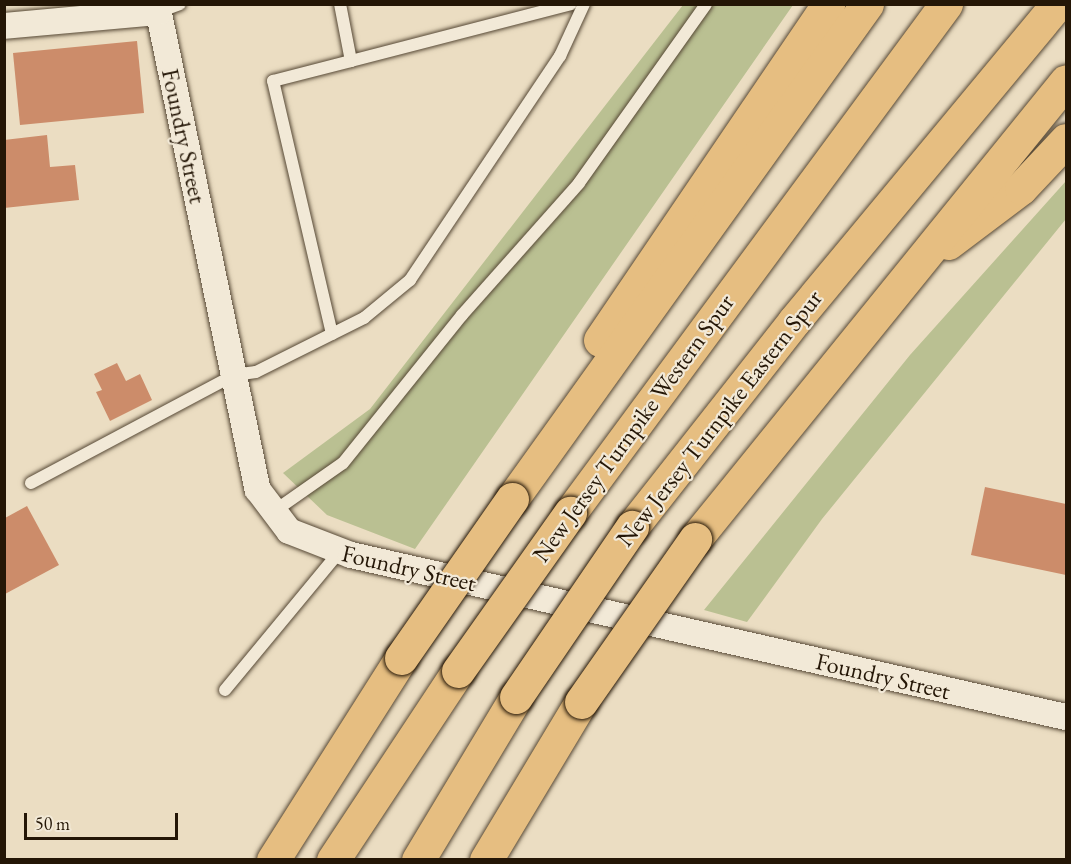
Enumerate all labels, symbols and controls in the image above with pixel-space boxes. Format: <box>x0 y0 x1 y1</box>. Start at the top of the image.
street label: Foundry Street <box>156 66 212 206</box>
street label: New Jersey Turnpike Eastern Spur <box>610 284 828 552</box>
street label: New Jersey Turnpike Western Spur <box>526 288 740 568</box>
street label: Foundry Street <box>339 539 479 597</box>
street label: Foundry Street <box>813 647 953 705</box>
scale bar <box>27 801 182 839</box>
text: 50 m <box>35 812 70 835</box>

